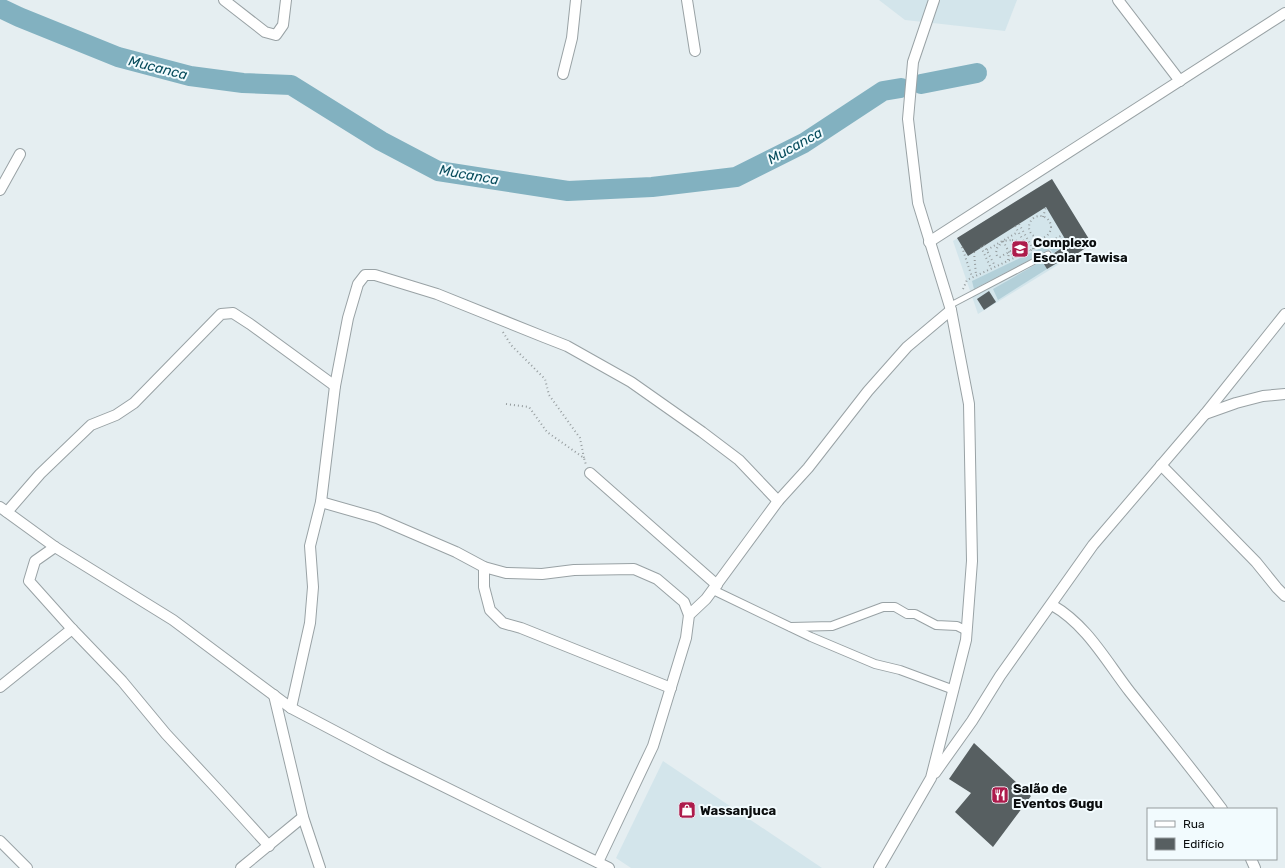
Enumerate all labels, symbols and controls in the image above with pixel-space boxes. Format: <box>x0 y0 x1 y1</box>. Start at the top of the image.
water label: Mucanca <box>127 53 189 83</box>
water label: Mucanca <box>765 124 825 168</box>
water label: Mucanca <box>438 161 500 189</box>
place label: Complexo Escolar Tawisa <box>1033 235 1128 265</box>
school or university icon: Complexo Escolar Tawisa <box>1010 239 1030 259</box>
place label: Salão de Eventos Gugu <box>1013 781 1103 811</box>
restaurant icon: Salão de Eventos Gugu <box>990 785 1010 805</box>
shop icon: Wassanjuca <box>677 800 697 820</box>
place label: Wassanjuca <box>700 803 776 818</box>
legend <box>1147 808 1277 860</box>
text: Rua <box>1183 817 1205 831</box>
text: Edifício <box>1183 837 1224 851</box>

